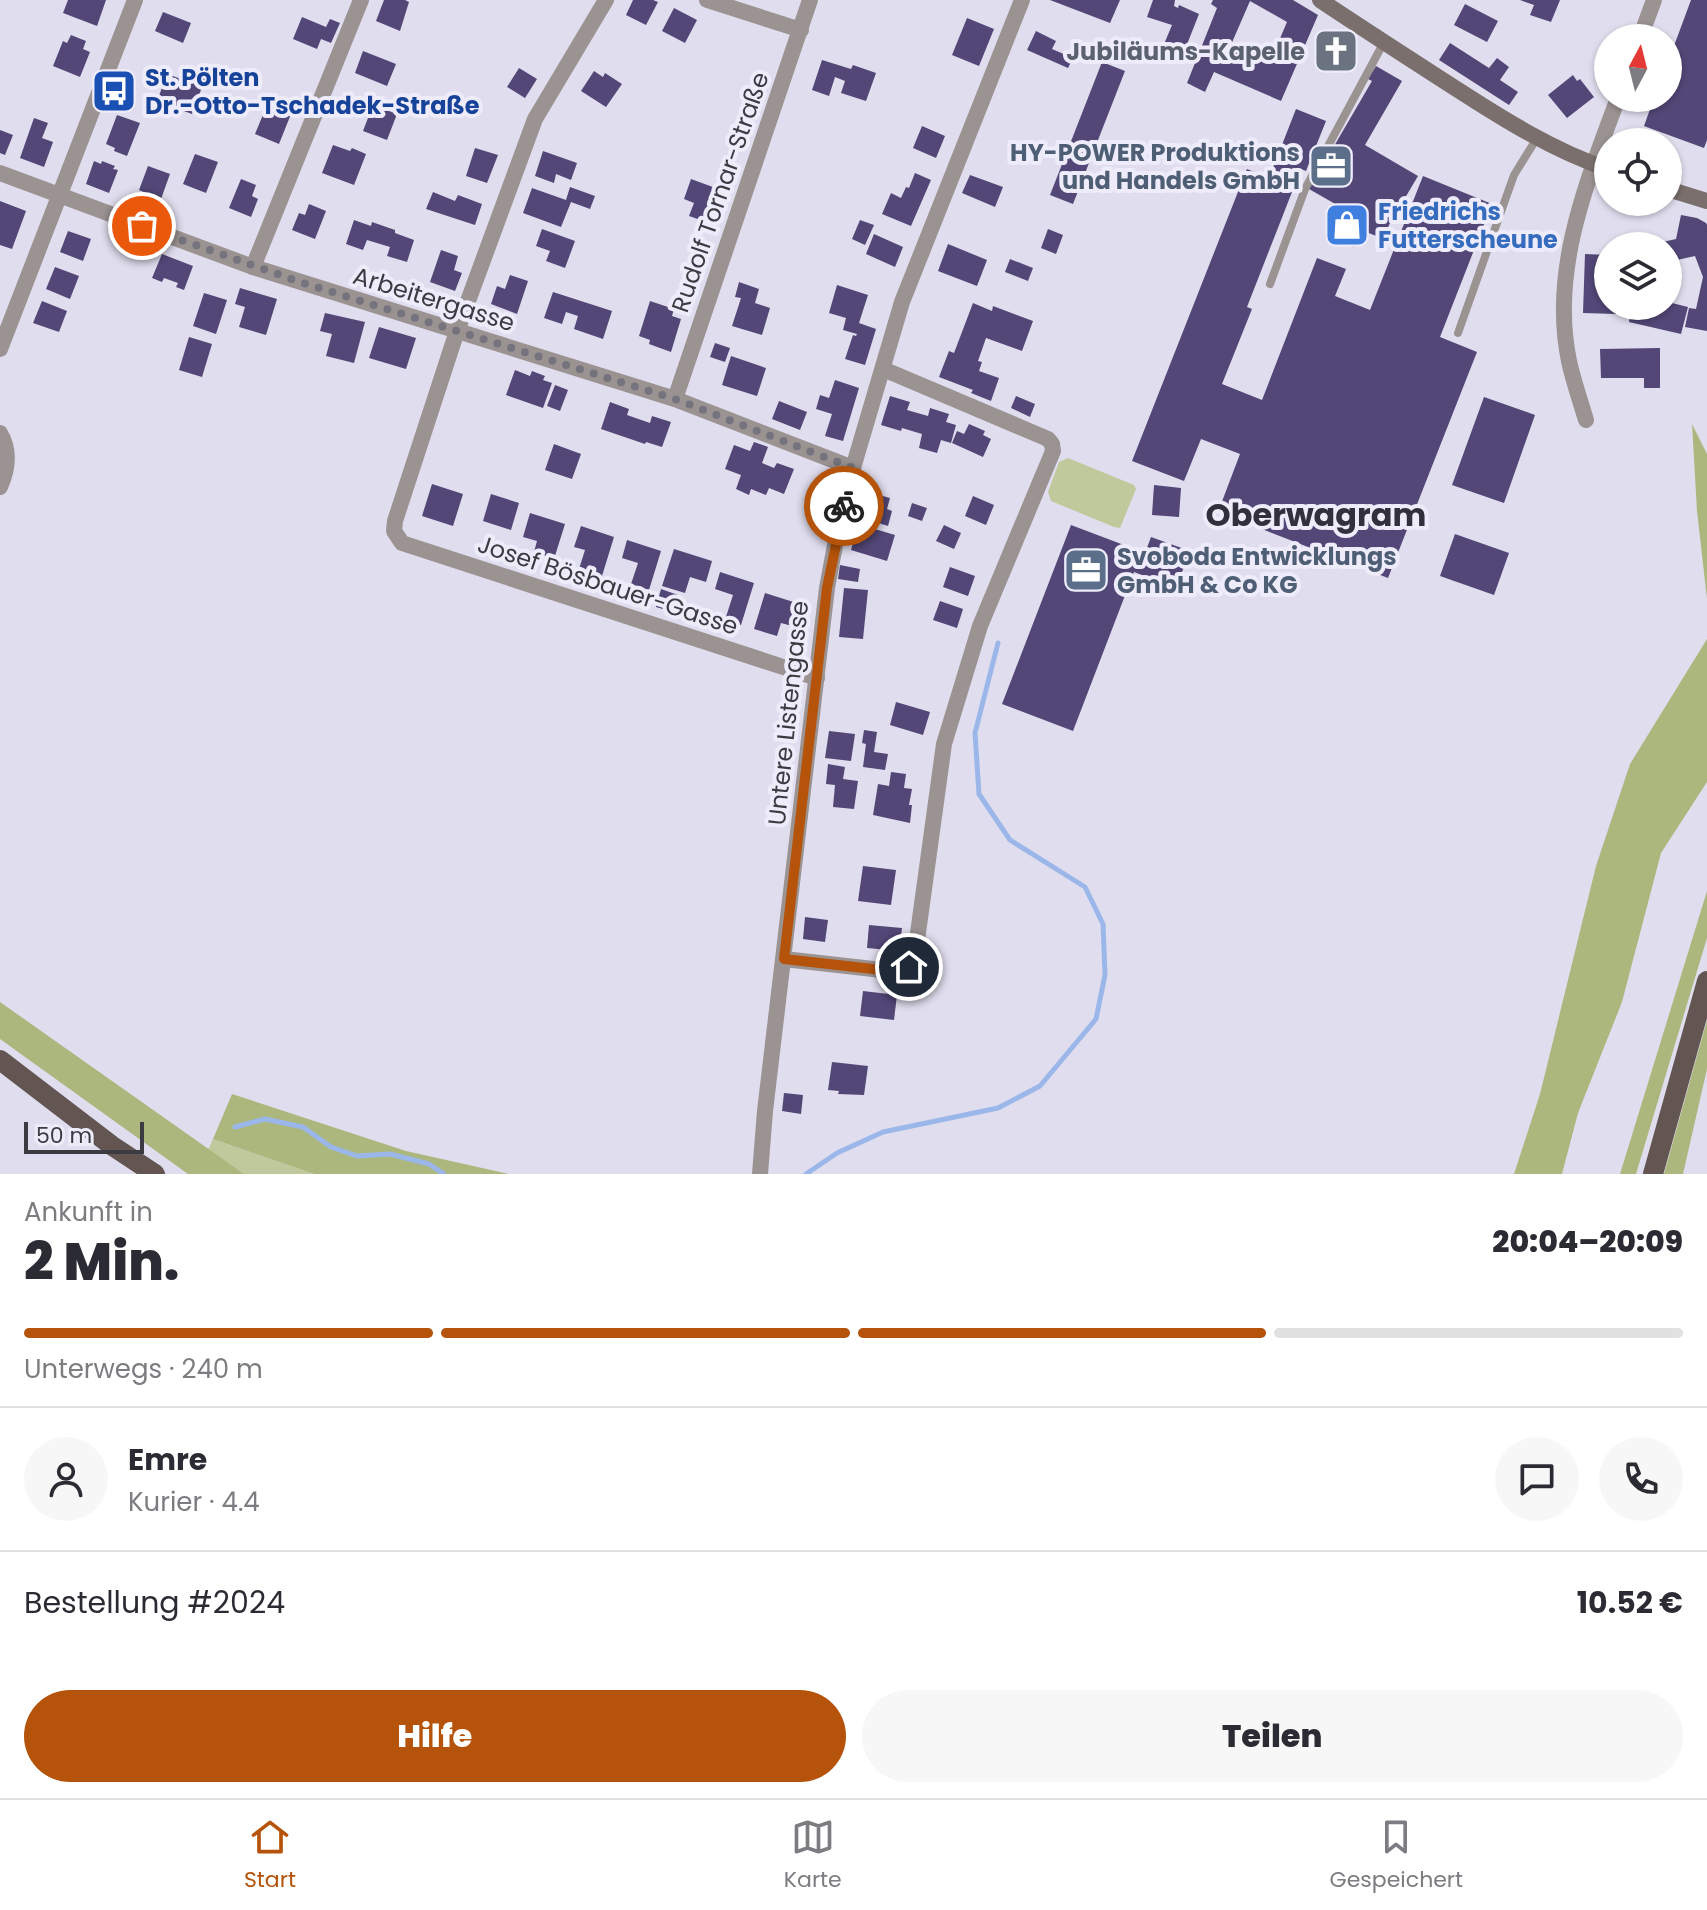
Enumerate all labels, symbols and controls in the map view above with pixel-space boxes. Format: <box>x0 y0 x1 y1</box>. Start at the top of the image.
north arrow <box>1594 24 1682 112</box>
map controls <box>1594 24 1682 320</box>
church icon: Jubiläums-Kapelle <box>1312 27 1360 75</box>
place label: Jubiläums-Kapelle <box>1066 35 1305 68</box>
place label: St. Pölten Dr.-Otto-Tschadek-Straße <box>145 61 480 122</box>
bus stop icon: St. Pölten Dr.-Otto-Tschadek-Straße <box>90 67 138 115</box>
street label: Rudolf Tornar-Straße <box>663 67 777 317</box>
button: locate <box>1594 128 1682 216</box>
place label: HY-POWER Produktions und Handels GmbH <box>1010 136 1300 197</box>
office icon: HY-POWER Produktions und Handels GmbH <box>1307 142 1355 190</box>
pin <box>108 192 176 260</box>
place label: Friedrichs Futterscheune <box>1378 195 1558 256</box>
shop icon: Friedrichs Futterscheune <box>1323 201 1371 249</box>
icon: bag <box>120 204 164 248</box>
button: layers <box>1594 232 1682 320</box>
street label: Arbeitergasse <box>349 259 519 339</box>
courier <box>804 466 884 546</box>
icon: bike <box>822 484 866 528</box>
district label: Oberwagram <box>1206 492 1426 537</box>
street label: Josef Bösbauer-Gasse <box>474 527 742 643</box>
place label: Svoboda Entwicklungs GmbH & Co KG <box>1117 540 1397 601</box>
office icon: Svoboda Entwicklungs GmbH & Co KG <box>1062 546 1110 594</box>
street label: Untere Listengasse <box>760 599 816 827</box>
pin <box>875 933 943 1001</box>
icon: home <box>887 945 931 989</box>
scale bar <box>24 1118 144 1154</box>
text: 50 m <box>36 1120 92 1151</box>
text: Ankunft in <box>24 1194 153 1230</box>
text: 20:04–20:09 <box>1492 1220 1683 1263</box>
text: 2 Min. <box>24 1225 179 1298</box>
text: Unterwegs · 240 m <box>24 1351 263 1387</box>
button: person <box>24 1437 108 1521</box>
button: chat <box>1495 1437 1579 1521</box>
button: phone <box>1599 1437 1683 1521</box>
text: Emre <box>128 1438 207 1481</box>
text: Kurier · 4.4 <box>128 1484 260 1520</box>
text: Bestellung #2024 <box>24 1581 285 1624</box>
text: 10.52 € <box>1577 1581 1683 1624</box>
button: Hilfe <box>24 1690 846 1782</box>
button: Teilen <box>862 1690 1683 1782</box>
tab: Start <box>244 1815 296 1896</box>
tab: Karte <box>784 1815 842 1896</box>
tab: Gespeichert <box>1330 1815 1463 1896</box>

